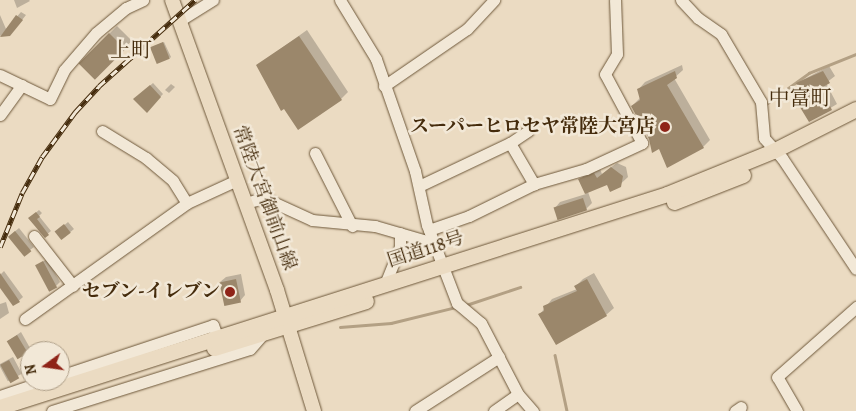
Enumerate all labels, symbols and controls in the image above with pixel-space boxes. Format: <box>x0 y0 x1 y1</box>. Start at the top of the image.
district label: 上町 <box>110 37 152 63</box>
district label: 中富町 <box>769 85 831 111</box>
place label: スーパーヒロセヤ常陸大宮店 <box>409 116 655 138</box>
marker: スーパーヒロセヤ常陸大宮店 <box>659 121 671 133</box>
street label: 常陸大宮御前山線 <box>227 123 301 273</box>
street label: 国道118号 <box>385 227 467 273</box>
place label: セブン-イレブン <box>80 281 220 303</box>
marker: セブン-イレブン <box>224 286 236 298</box>
north arrow <box>20 341 70 391</box>
text: N <box>20 362 41 377</box>

